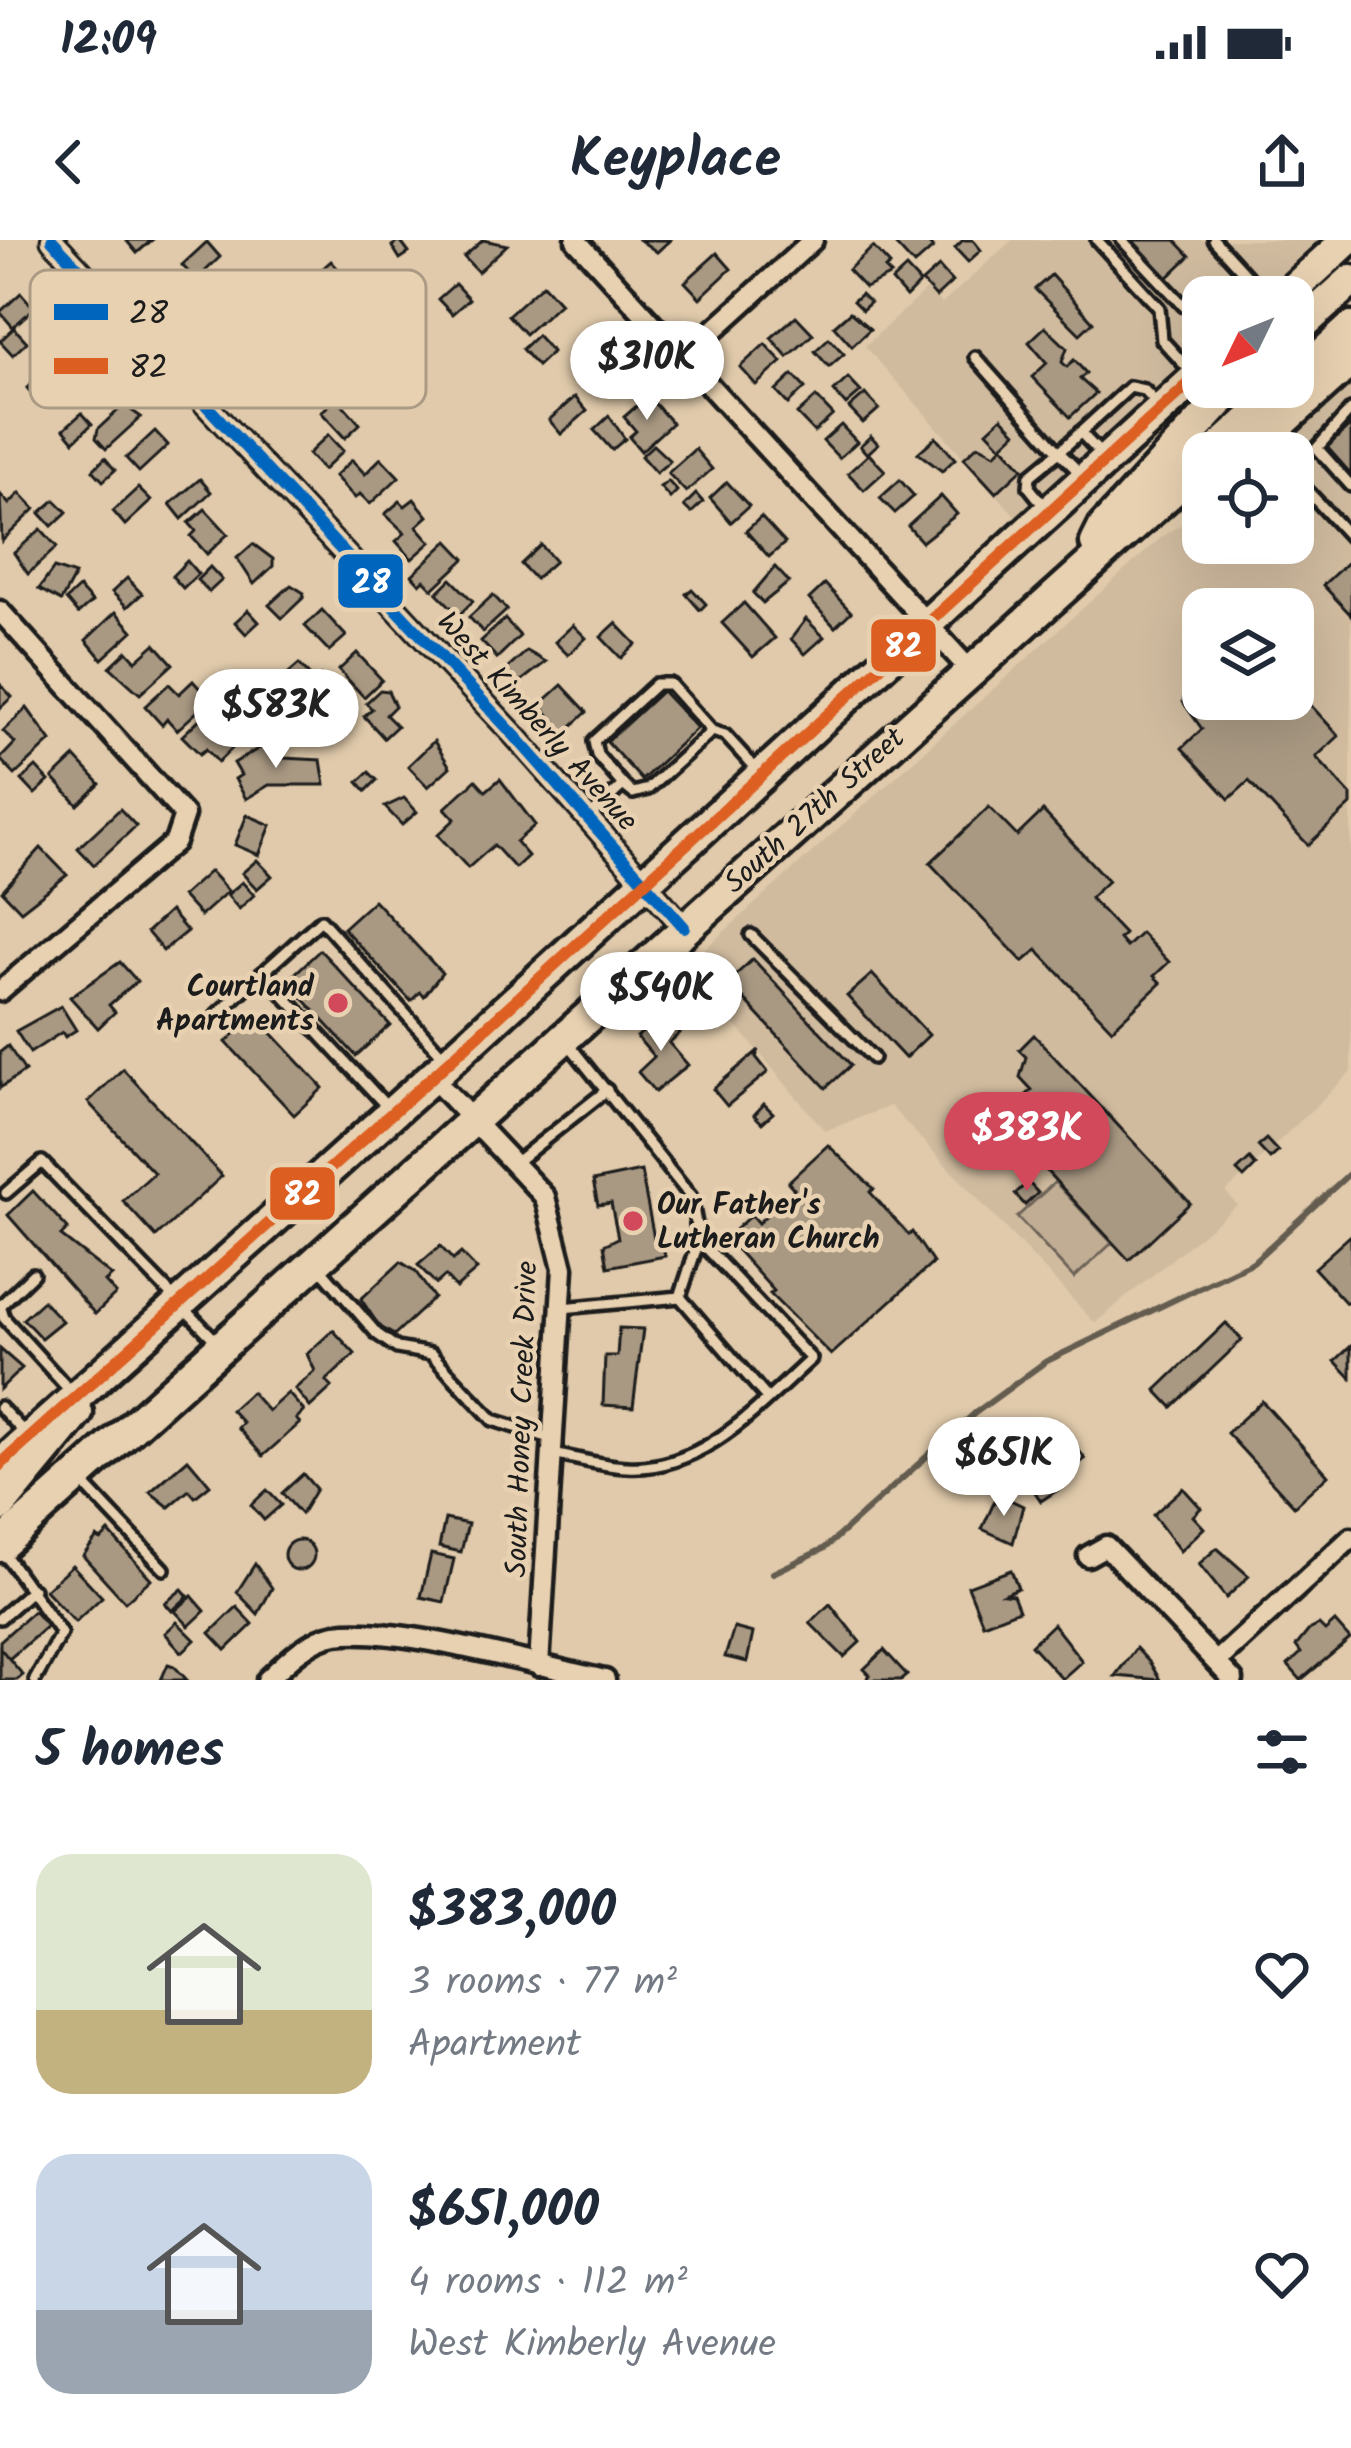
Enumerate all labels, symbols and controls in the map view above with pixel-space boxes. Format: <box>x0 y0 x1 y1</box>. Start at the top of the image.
text: 12:09 <box>60 6 157 78</box>
text: Keyplace <box>570 119 781 205</box>
icon: back <box>36 129 102 195</box>
icon: share <box>1249 129 1315 195</box>
legend <box>30 270 426 408</box>
north arrow <box>1182 276 1314 408</box>
map controls <box>1182 276 1314 720</box>
text: 28 <box>129 289 168 342</box>
pin: $310K <box>563 321 731 423</box>
text: $310K <box>597 329 697 391</box>
text: 82 <box>129 343 168 396</box>
button: locate <box>1182 432 1314 564</box>
line badge: 28 <box>336 552 405 610</box>
text: 28 <box>352 558 391 611</box>
button: layers <box>1182 588 1314 720</box>
street label: West Kimberly Avenue <box>424 601 649 844</box>
line badge: 82 <box>869 617 938 674</box>
text: 82 <box>884 622 922 675</box>
pin: $583K <box>192 669 360 771</box>
text: $583K <box>221 677 331 739</box>
street label: South 27th Street <box>714 716 917 907</box>
pin: $540K <box>577 952 745 1054</box>
text: $540K <box>607 960 715 1022</box>
place label: Courtland Apartments <box>156 964 315 1046</box>
marker: Courtland Apartments <box>325 990 351 1016</box>
pin: $383K <box>943 1092 1111 1194</box>
text: $383K <box>971 1100 1083 1162</box>
line badge: 82 <box>268 1165 337 1222</box>
text: 82 <box>283 1170 321 1223</box>
place label: Our Father's Lutheran Church <box>657 1182 880 1264</box>
marker: Our Father's Lutheran Church <box>620 1208 646 1234</box>
street label: South Honey Creek Drive <box>493 1260 553 1578</box>
pin: $651K <box>920 1417 1088 1519</box>
text: $651K <box>954 1425 1054 1487</box>
text: 5 homes <box>36 1712 224 1793</box>
icon: filters <box>1249 1719 1315 1785</box>
text: $383,000 <box>408 1872 616 1953</box>
icon: home <box>132 1902 276 2046</box>
icon: heart <box>1249 1941 1315 2007</box>
text: 3 rooms · 77 m² <box>408 1953 677 2015</box>
text: Apartment <box>408 2015 581 2077</box>
text: $651,000 <box>408 2172 599 2253</box>
icon: home <box>132 2202 276 2346</box>
icon: heart <box>1249 2241 1315 2307</box>
text: 4 rooms · 112 m² <box>408 2253 687 2315</box>
text: West Kimberly Avenue <box>408 2315 776 2377</box>

